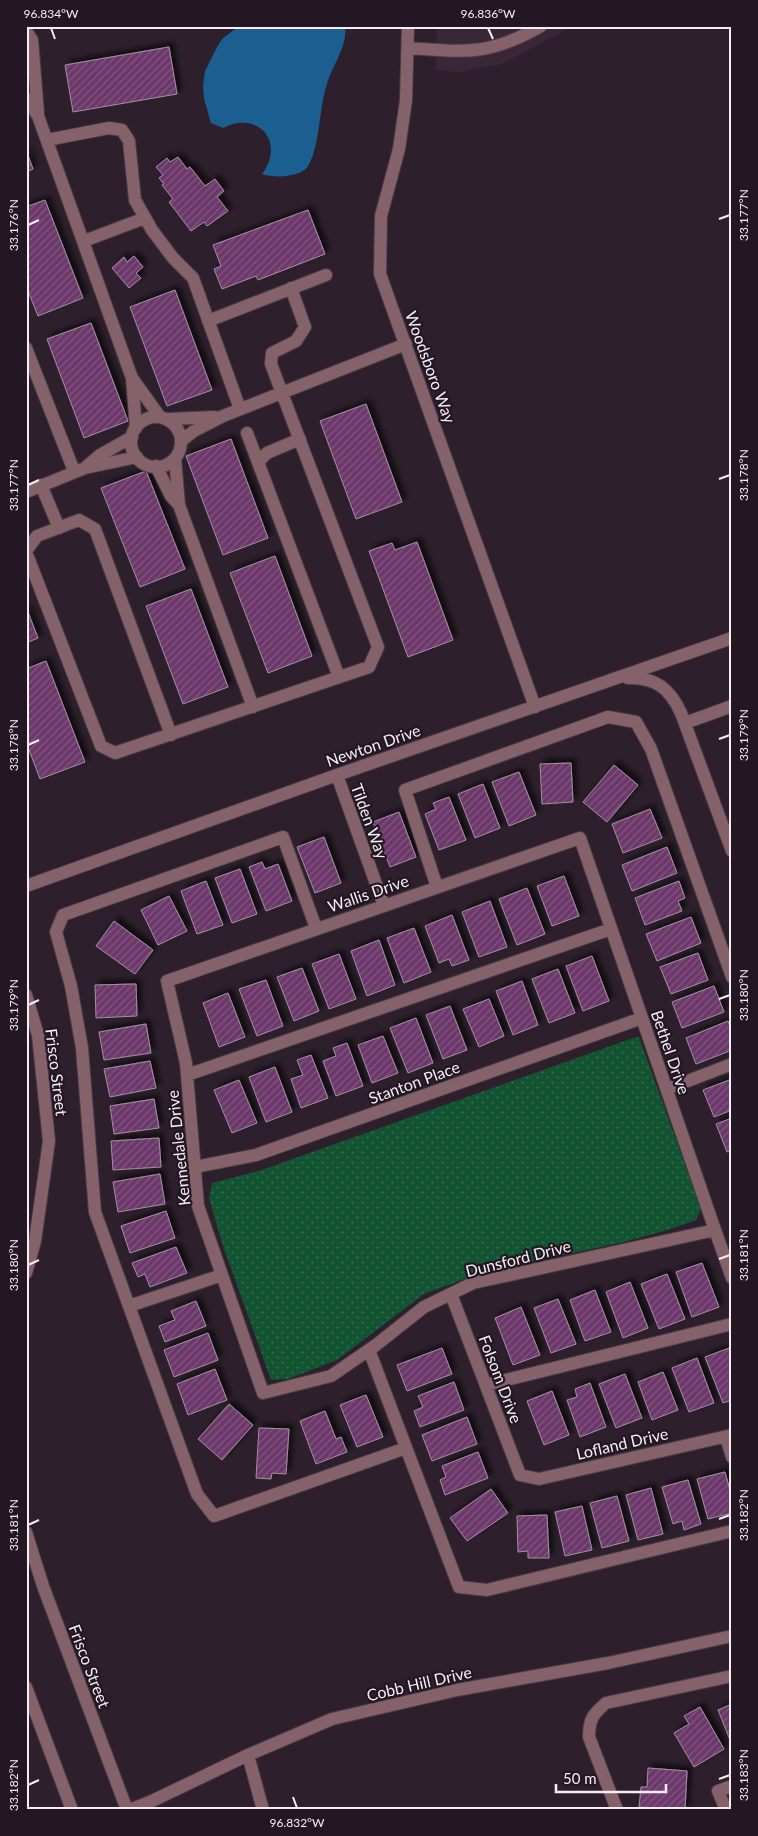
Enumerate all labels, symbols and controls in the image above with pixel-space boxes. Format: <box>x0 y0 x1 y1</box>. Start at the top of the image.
text: 96.834°W <box>23 6 79 21</box>
text: 96.836°W <box>460 6 516 21</box>
text: 33.177°N <box>736 189 751 241</box>
text: 33.176°N <box>6 199 21 251</box>
street label: Woodsboro Way <box>402 308 460 426</box>
text: 33.178°N <box>736 449 751 501</box>
text: 33.177°N <box>6 459 21 511</box>
text: 33.179°N <box>736 709 751 761</box>
text: 33.178°N <box>6 719 21 771</box>
street label: Newton Drive <box>323 720 423 770</box>
street label: Tilden Way <box>348 781 393 862</box>
street label: Wallis Drive <box>325 870 411 916</box>
text: 33.180°N <box>736 969 751 1021</box>
text: 33.179°N <box>6 979 21 1031</box>
street label: Bethel Drive <box>648 1007 694 1097</box>
street label: Frisco Street <box>42 1027 72 1117</box>
street label: Stanton Place <box>366 1057 462 1107</box>
street label: Kennedale Drive <box>162 1089 194 1207</box>
text: 33.181°N <box>736 1229 751 1281</box>
street label: Dunsford Drive <box>463 1236 573 1280</box>
text: 33.180°N <box>6 1239 21 1291</box>
street label: Folsom Drive <box>476 1332 526 1426</box>
street label: Lofland Drive <box>574 1423 670 1463</box>
text: 33.182°N <box>736 1489 751 1541</box>
text: 33.181°N <box>6 1499 21 1551</box>
street label: Frisco Street <box>65 1622 115 1711</box>
street label: Cobb Hill Drive <box>365 1662 473 1704</box>
text: 33.183°N <box>736 1749 751 1801</box>
text: 33.182°N <box>6 1759 21 1811</box>
scale bar <box>556 1761 666 1793</box>
text: 50 m <box>563 1769 597 1787</box>
text: 96.832°W <box>269 1815 325 1830</box>

